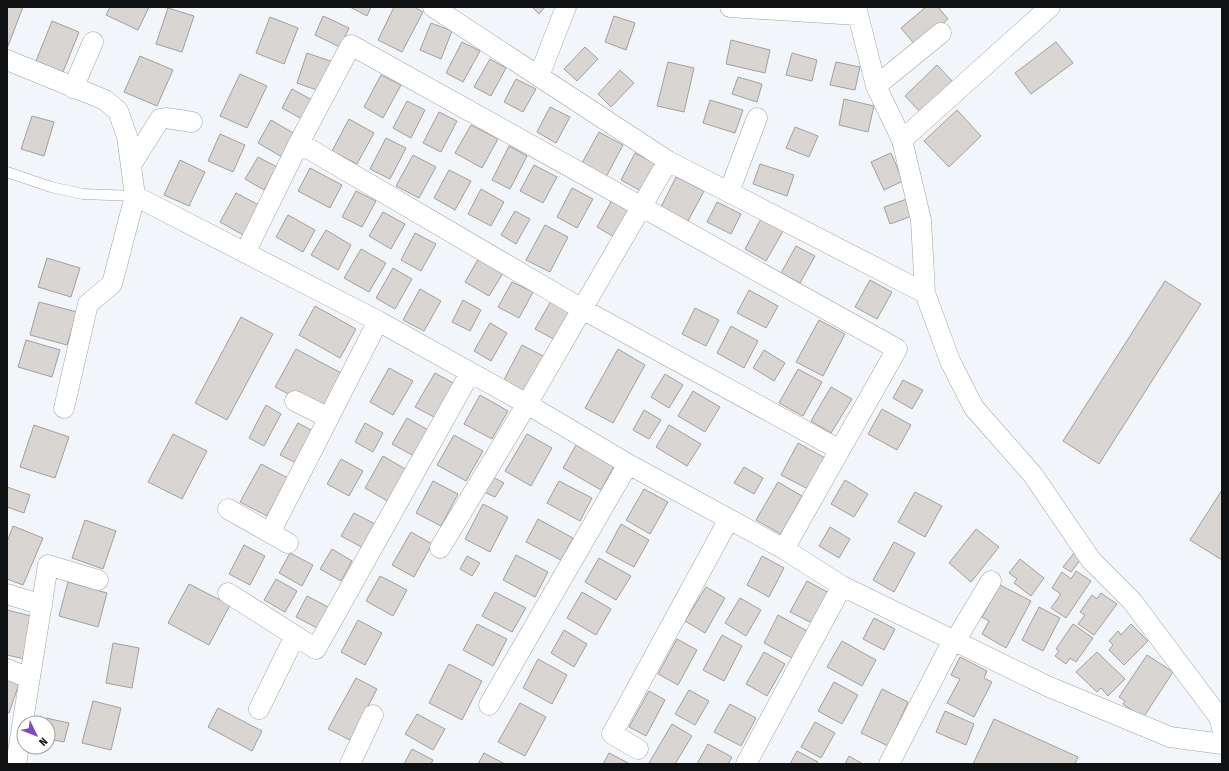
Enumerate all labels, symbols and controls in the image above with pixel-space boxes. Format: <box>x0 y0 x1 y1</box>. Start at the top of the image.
north arrow <box>16 715 56 755</box>
text: N <box>36 735 50 748</box>

